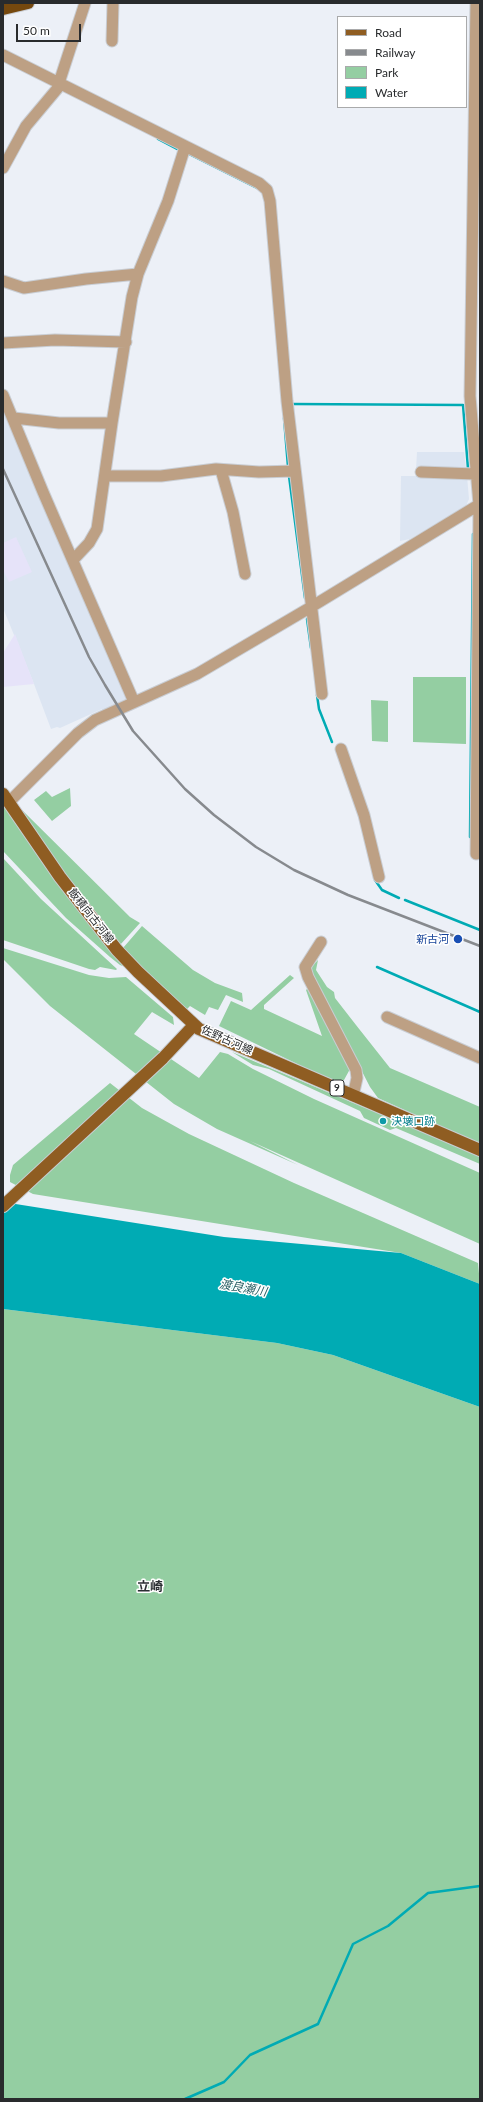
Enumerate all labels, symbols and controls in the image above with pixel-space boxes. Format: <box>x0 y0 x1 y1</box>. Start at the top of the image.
scale bar <box>18 16 83 42</box>
legend <box>337 16 467 108</box>
text: 50 m <box>23 23 50 38</box>
text: Road <box>375 25 402 40</box>
text: Railway <box>375 45 415 60</box>
text: Park <box>375 65 398 80</box>
text: Water <box>375 85 408 100</box>
street label: 飯積向古河線 <box>65 886 117 946</box>
place label: 新古河 <box>416 932 449 946</box>
marker: 新古河 <box>452 933 464 945</box>
street label: 佐野古河線 <box>199 1023 255 1057</box>
road number: 9 <box>330 1080 344 1096</box>
place label: 決壊口跡 <box>391 1114 435 1128</box>
marker: 決壊口跡 <box>378 1116 388 1126</box>
water label: 渡良瀬川 <box>218 1277 268 1299</box>
district label: 立崎 <box>137 1579 163 1595</box>

